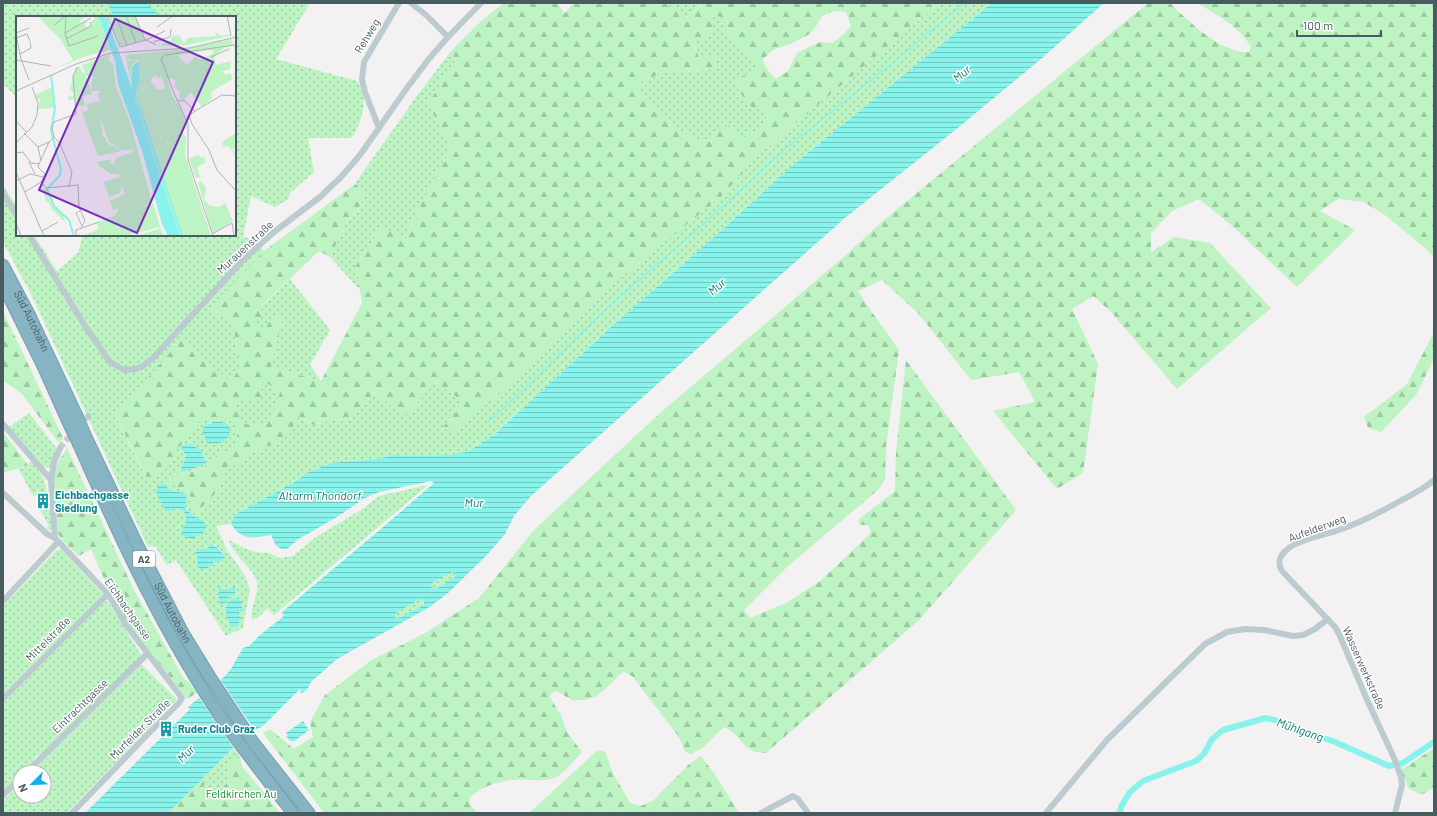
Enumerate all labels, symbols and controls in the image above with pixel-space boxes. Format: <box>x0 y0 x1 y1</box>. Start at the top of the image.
scale bar <box>1297 12 1381 38</box>
inset map <box>16 16 236 236</box>
street label: Rehweg <box>351 16 382 55</box>
text: 100 m <box>1303 18 1333 32</box>
water label: Mur <box>950 61 974 85</box>
street label: Murauenstraße <box>214 217 275 276</box>
water label: Mur <box>705 274 729 298</box>
street label: Süd Autobahn <box>12 288 53 354</box>
place label: Eichbachgasse Siedlung <box>55 488 129 514</box>
water label: Altarm Thondorf <box>278 488 362 502</box>
building icon: Eichbachgasse Siedlung <box>34 492 52 510</box>
water label: Mur <box>465 495 484 509</box>
street label: Aufelderweg <box>1286 511 1347 544</box>
road number: A2 <box>133 551 155 567</box>
street label: Eichbachgasse <box>102 575 155 642</box>
street label: Süd Autobahn <box>152 580 195 645</box>
street label: Mittelstraße <box>23 614 73 664</box>
street label: Wasserwerkstraße <box>1340 624 1389 711</box>
street label: Eintrachtgasse <box>49 676 110 735</box>
street label: Murfelder Straße <box>107 696 173 761</box>
water label: Mühlgang <box>1275 715 1326 744</box>
building icon: Ruder Club Graz <box>157 720 175 738</box>
place label: Ruder Club Graz <box>178 722 255 735</box>
water label: Mur <box>174 741 197 765</box>
north arrow <box>12 764 52 804</box>
text: N <box>15 782 30 794</box>
park label: Feldkirchen Au <box>206 787 276 800</box>

